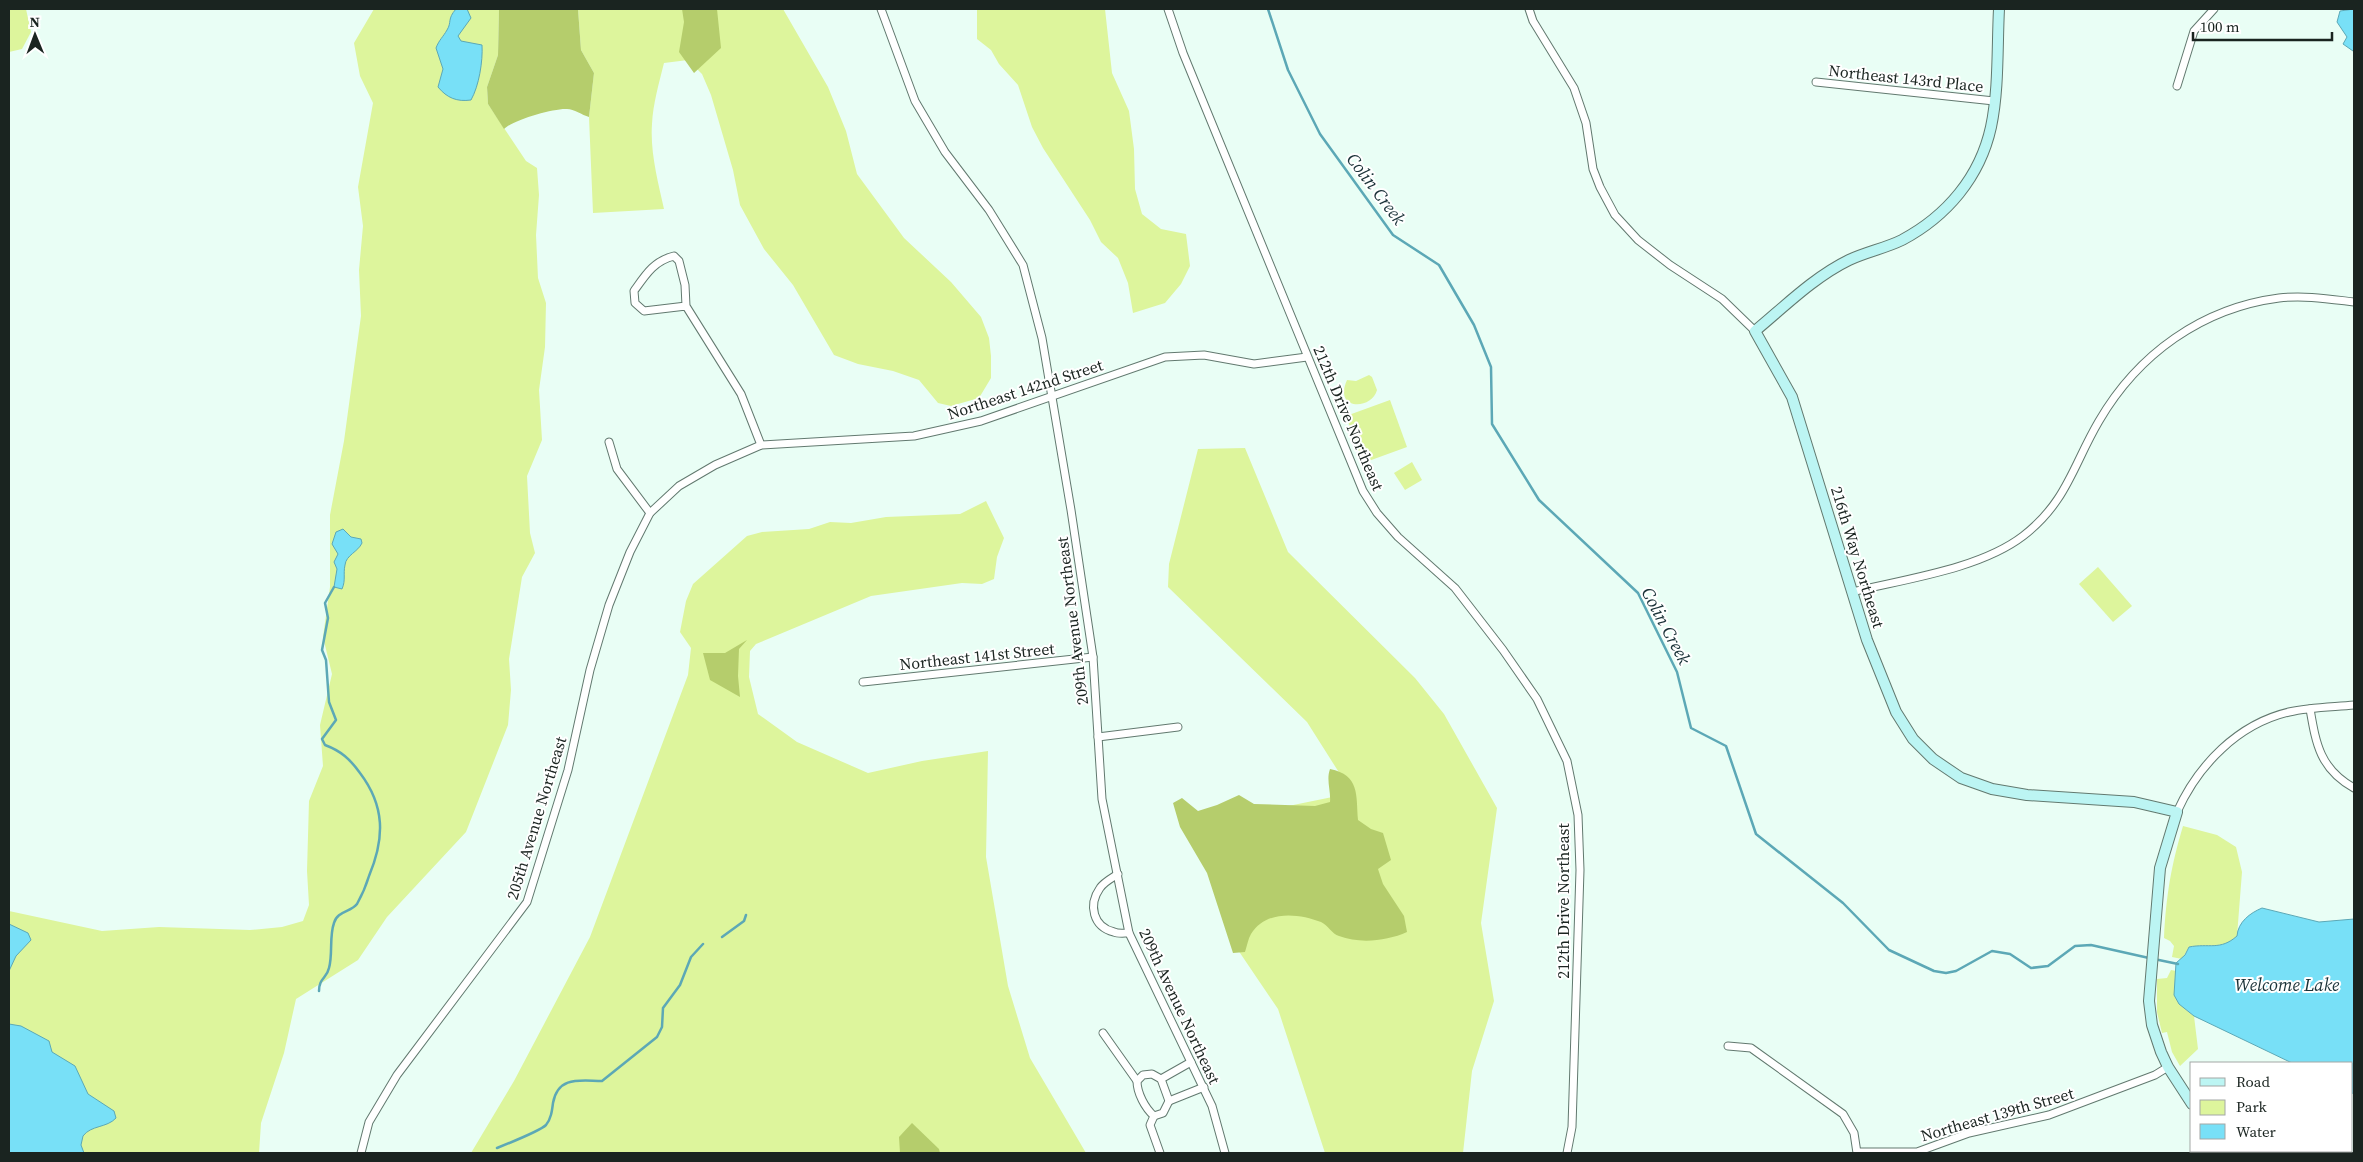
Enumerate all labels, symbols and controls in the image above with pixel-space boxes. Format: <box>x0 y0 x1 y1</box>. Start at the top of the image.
north arrow <box>10 10 60 60</box>
scale bar <box>2193 10 2332 42</box>
text: N <box>29 12 40 32</box>
text: 100 m <box>2200 16 2240 37</box>
street label: Northeast 143rd Place <box>1827 59 1985 97</box>
water label: Colin Creek <box>1341 147 1412 230</box>
street label: 212th Drive Northeast <box>1309 342 1390 495</box>
street label: Northeast 142nd Street <box>945 353 1106 425</box>
street label: 216th Way Northeast <box>1826 484 1890 631</box>
street label: 209th Avenue Northeast <box>1051 535 1093 706</box>
water label: Colin Creek <box>1636 583 1698 669</box>
street label: Northeast 141st Street <box>899 637 1056 675</box>
street label: 205th Avenue Northeast <box>501 733 572 902</box>
street label: 212th Drive Northeast <box>1552 823 1574 979</box>
street label: 209th Avenue Northeast <box>1134 925 1226 1088</box>
water label: Welcome Lake <box>2235 972 2340 997</box>
legend <box>2190 1062 2353 1152</box>
text: Road <box>2236 1071 2270 1092</box>
street label: Northeast 139th Street <box>1918 1081 2077 1146</box>
text: Park <box>2236 1096 2268 1117</box>
text: Water <box>2236 1121 2277 1142</box>

